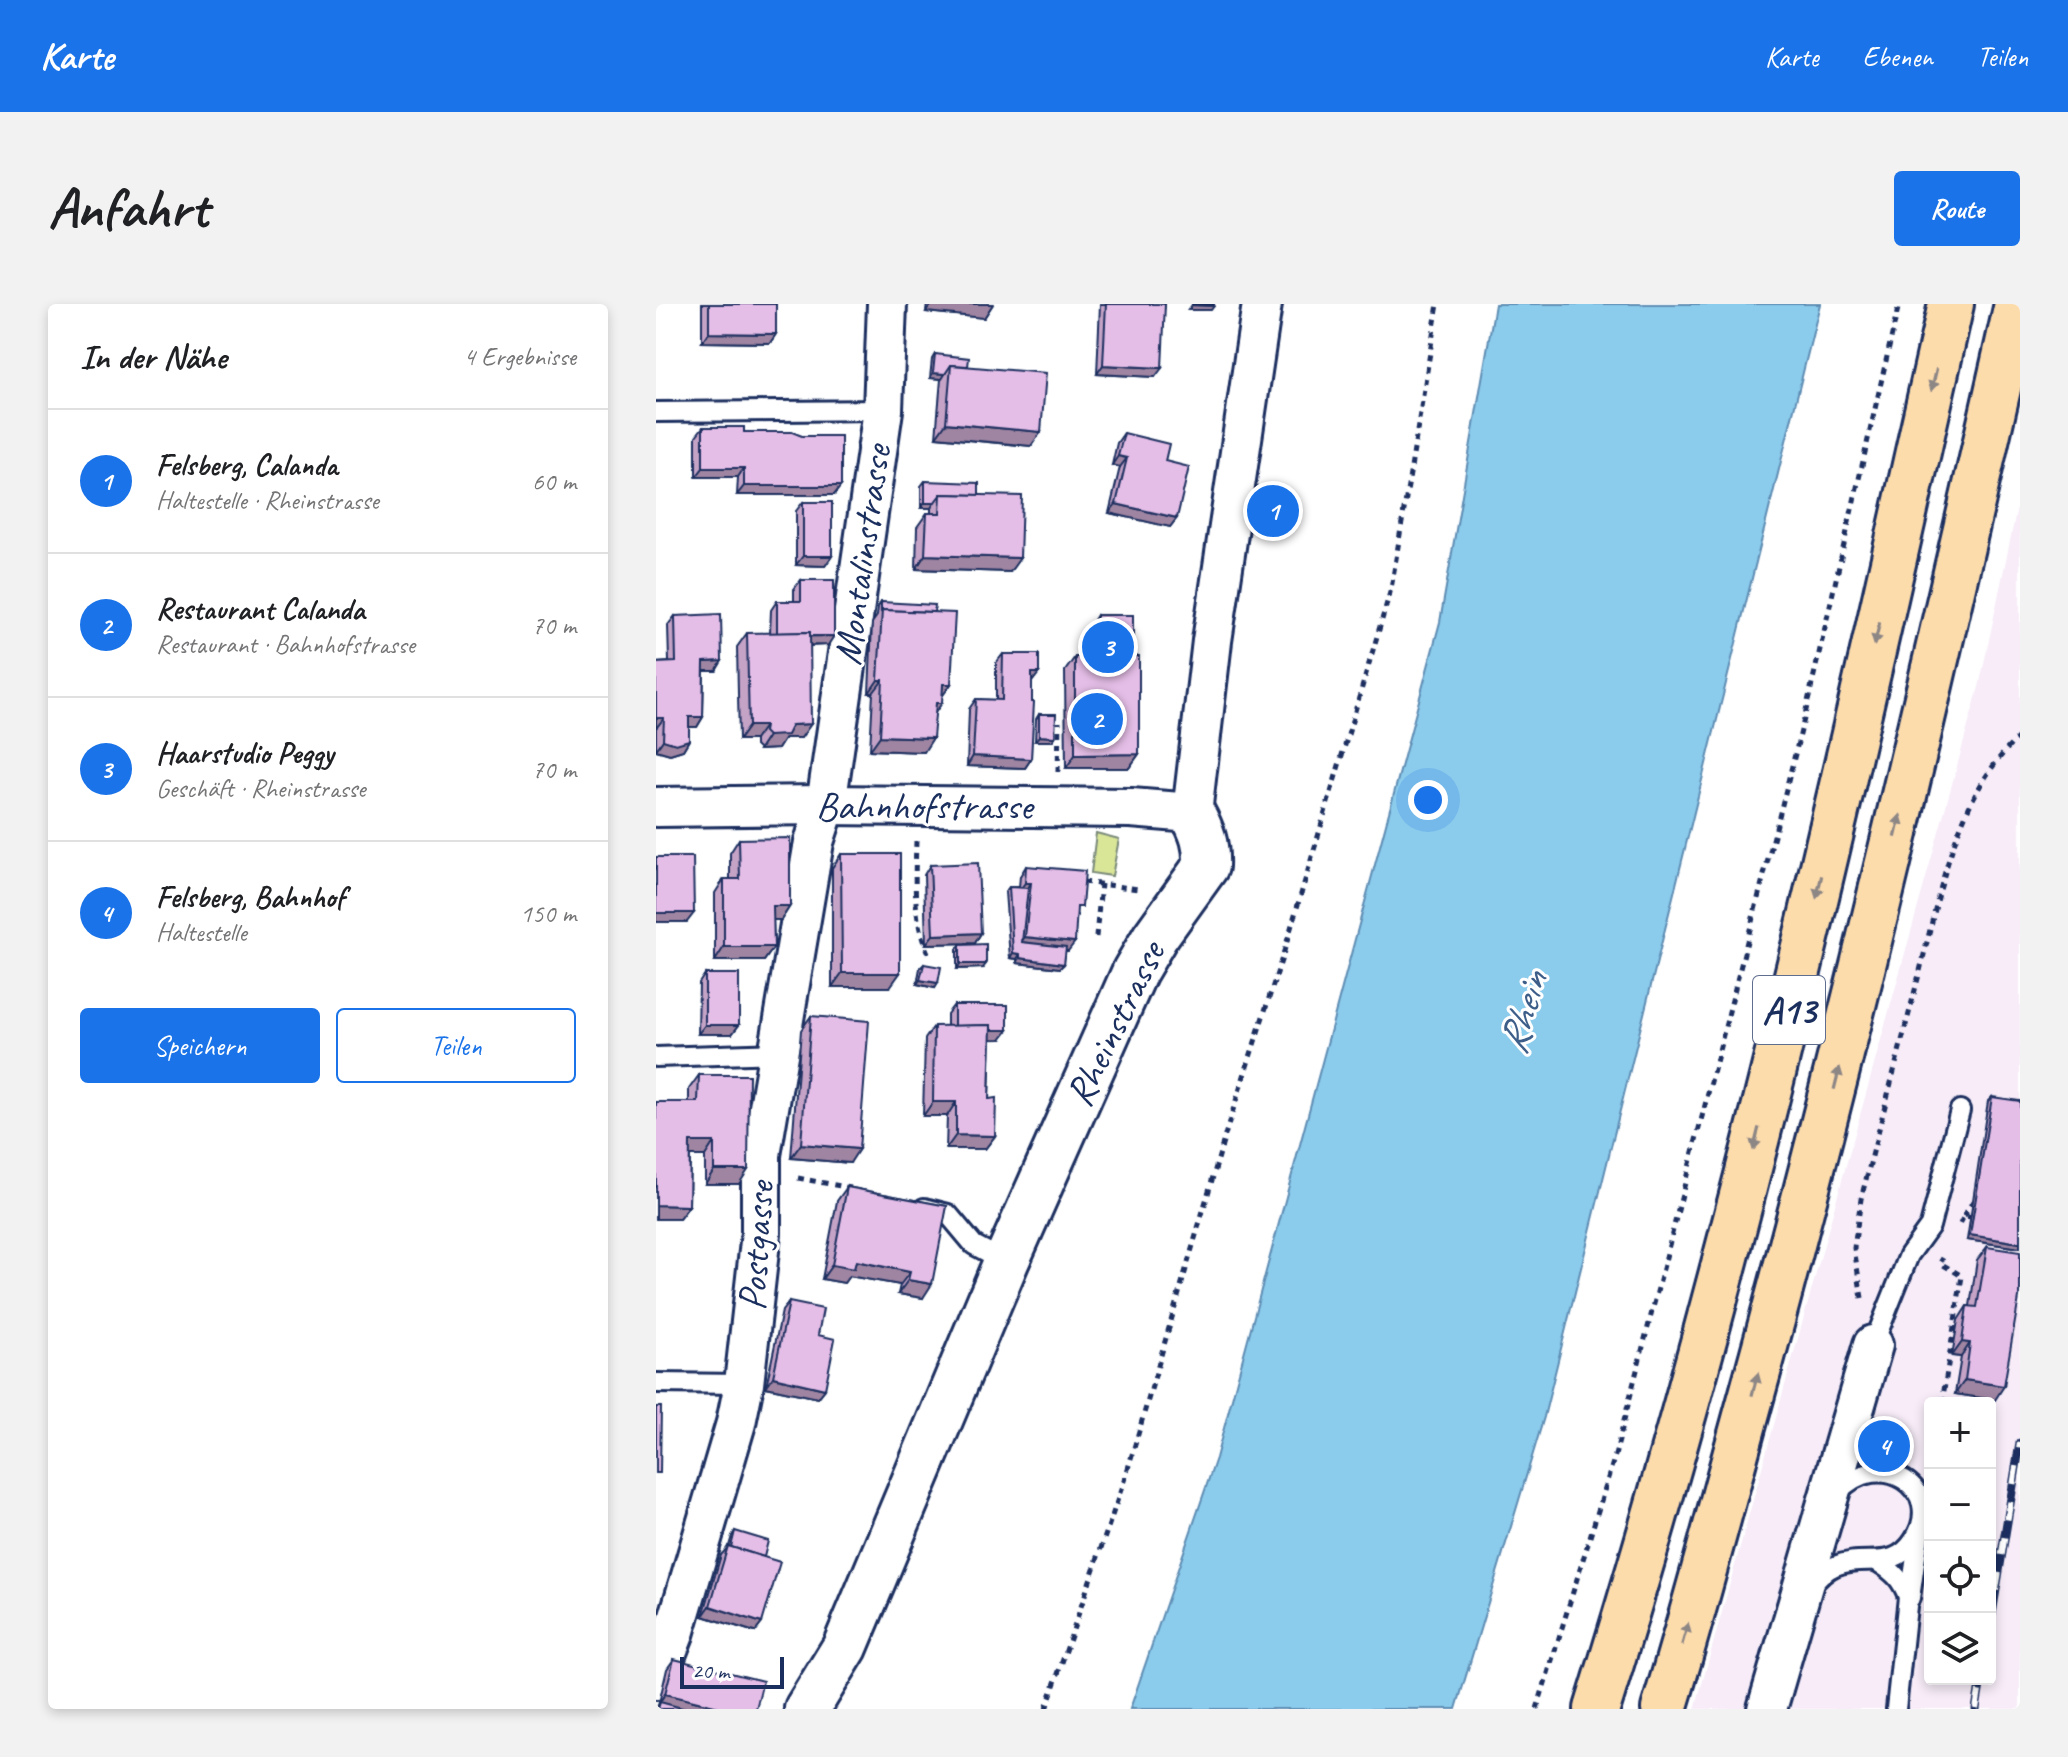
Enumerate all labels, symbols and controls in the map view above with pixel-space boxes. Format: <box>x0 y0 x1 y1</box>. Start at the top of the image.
text: Karte <box>40 33 114 80</box>
text: Karte <box>1765 39 1819 74</box>
text: Ebenen <box>1863 39 1933 74</box>
text: Teilen <box>1977 39 2028 74</box>
button: Route <box>1894 171 2020 246</box>
text: Anfahrt <box>48 173 208 244</box>
text: In der Nähe <box>80 335 226 378</box>
text: 4 Ergebnisse <box>463 340 576 373</box>
one-way arrow <box>1927 368 1940 393</box>
street label: Montalinstrasse <box>822 439 903 668</box>
text: Felsberg, Calanda <box>156 446 338 484</box>
text: 1 <box>100 465 112 498</box>
text: 60 m <box>532 465 576 498</box>
pin: 1 <box>1247 481 1299 541</box>
text: Haltestelle · Rheinstrasse <box>156 484 379 517</box>
text: Restaurant Calanda <box>156 590 365 628</box>
text: 2 <box>100 609 112 642</box>
text: 70 m <box>532 609 576 642</box>
pin: 3 <box>1082 617 1134 677</box>
one-way arrow <box>1870 621 1883 646</box>
text: Restaurant · Bahnhofstrasse <box>156 628 415 661</box>
pin: 2 <box>1071 689 1123 749</box>
text: Haarstudio Peggy <box>156 734 333 772</box>
text: 3 <box>100 753 112 786</box>
text: 70 m <box>532 753 576 786</box>
text: Geschäft · Rheinstrasse <box>156 772 366 805</box>
your location <box>1408 780 1448 820</box>
street label: Bahnhofstrasse <box>816 781 1035 831</box>
one-way arrow <box>1892 813 1905 838</box>
one-way arrow <box>1812 875 1825 900</box>
text: Felsberg, Bahnhof <box>156 878 345 916</box>
text: 4 <box>100 897 112 930</box>
text: 150 m <box>520 897 576 930</box>
text: Haltestelle <box>156 916 247 949</box>
street label: Rheinstrasse <box>1054 931 1177 1114</box>
water label: Rhein <box>1486 963 1561 1060</box>
road number: A13 <box>1753 976 1825 1044</box>
button: Speichern <box>80 1008 320 1083</box>
button: Teilen <box>336 1008 576 1083</box>
one-way arrow <box>1831 1066 1843 1091</box>
one-way arrow <box>1750 1127 1762 1152</box>
street label: Postgasse <box>727 1177 786 1312</box>
one-way arrow <box>1749 1371 1762 1395</box>
map controls <box>1924 1397 1996 1685</box>
button: + <box>1924 1397 1996 1469</box>
pin: 4 <box>1858 1416 1910 1476</box>
button: − <box>1924 1469 1996 1541</box>
button: locate <box>1924 1541 1996 1613</box>
button: layers <box>1924 1613 1996 1685</box>
one-way arrow <box>1679 1622 1692 1646</box>
scale bar <box>680 1653 784 1689</box>
text: 20 m <box>692 1657 729 1685</box>

